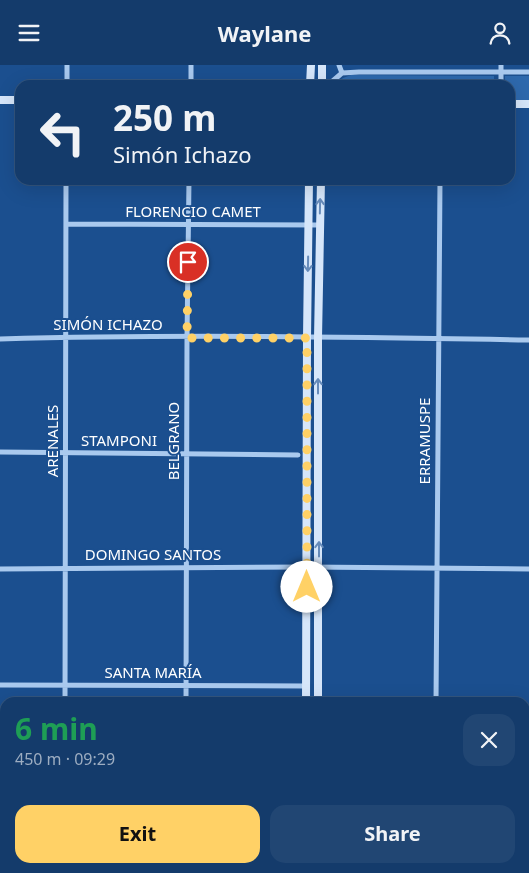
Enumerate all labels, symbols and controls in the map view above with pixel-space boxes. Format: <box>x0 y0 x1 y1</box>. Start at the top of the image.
text: Waylane <box>218 18 311 48</box>
icon: menu <box>15 19 43 47</box>
icon: person <box>486 19 514 47</box>
text: 250 m <box>113 94 216 141</box>
icon: left <box>30 100 95 165</box>
text: Simón Ichazo <box>113 139 252 169</box>
one-way arrow <box>315 199 325 215</box>
street label: FLORENCIO CAMET <box>125 201 261 221</box>
pin <box>167 241 209 283</box>
icon: arrive <box>174 248 202 276</box>
one-way arrow <box>303 255 313 271</box>
street label: SIMÓN ICHAZO <box>53 314 163 334</box>
one-way arrow <box>313 379 323 395</box>
street label: ERRAMUSPE <box>414 398 434 484</box>
street label: BELGRANO <box>163 402 183 480</box>
street label: ARENALES <box>42 405 62 477</box>
street label: STAMPONI <box>81 430 157 450</box>
one-way arrow <box>314 541 324 558</box>
street label: DOMINGO SANTOS <box>85 544 221 564</box>
position arrow <box>280 560 332 612</box>
street label: SANTA MARÍA <box>104 662 202 682</box>
text: 6 min <box>15 708 98 749</box>
button: close <box>463 714 515 766</box>
text: 450 m · 09:29 <box>15 748 115 770</box>
button: Exit <box>15 805 260 863</box>
button: Share <box>270 805 515 863</box>

